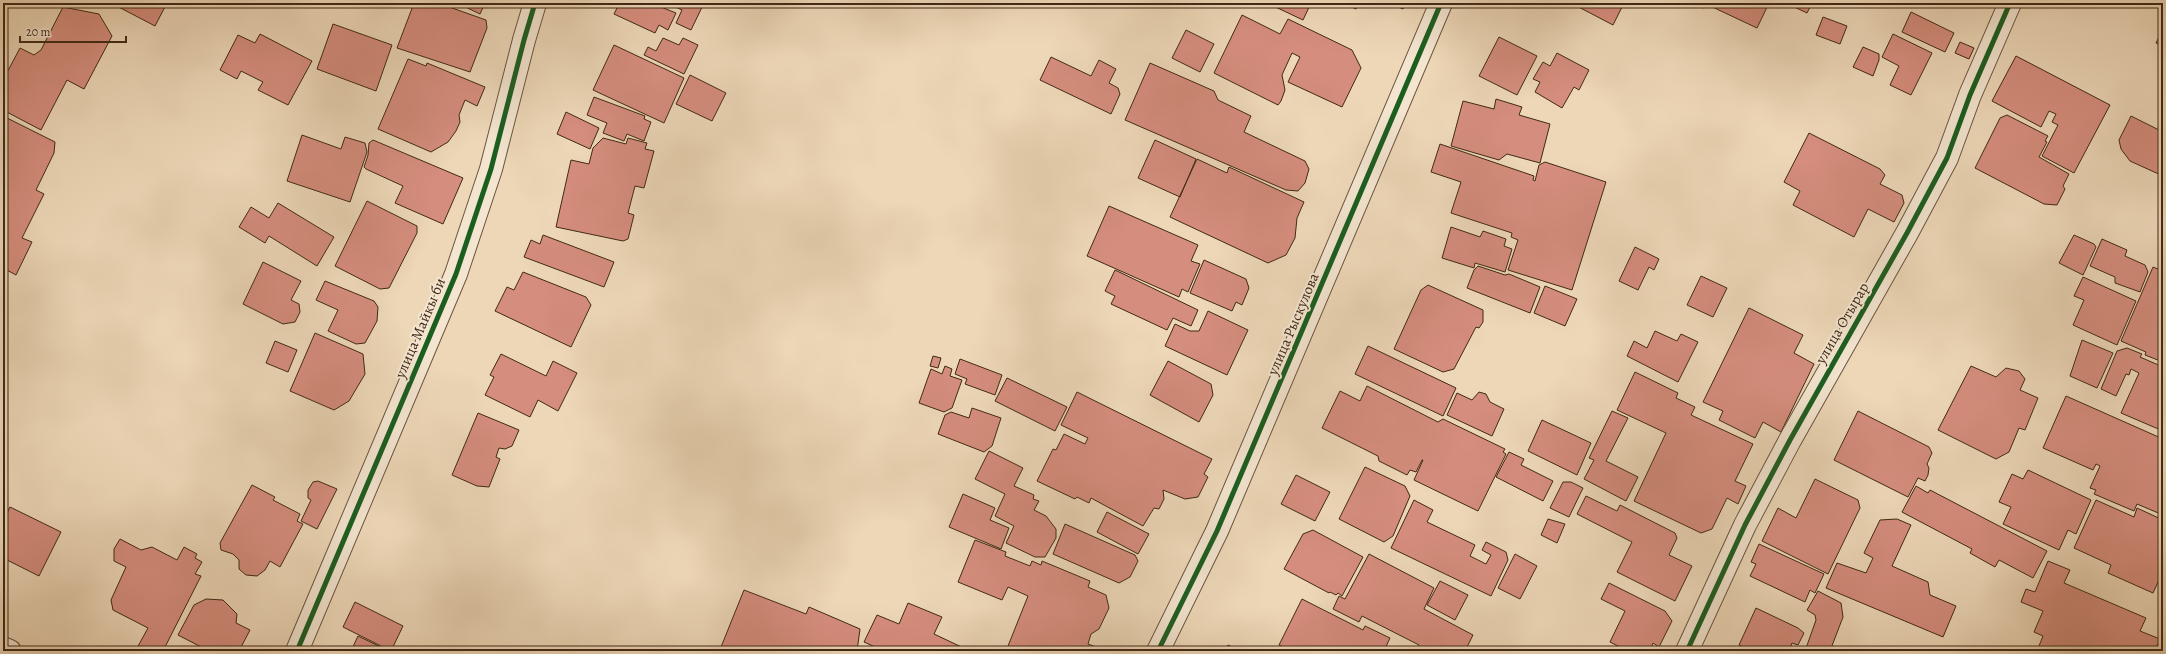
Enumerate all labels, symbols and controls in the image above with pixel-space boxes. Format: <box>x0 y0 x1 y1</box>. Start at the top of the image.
scale bar <box>20 18 126 44</box>
text: 20 m <box>26 24 50 40</box>
street label: улица Рыскулова <box>1262 270 1324 379</box>
street label: улица Майкы би <box>390 275 450 382</box>
street label: улица Отырар <box>1810 279 1873 368</box>

